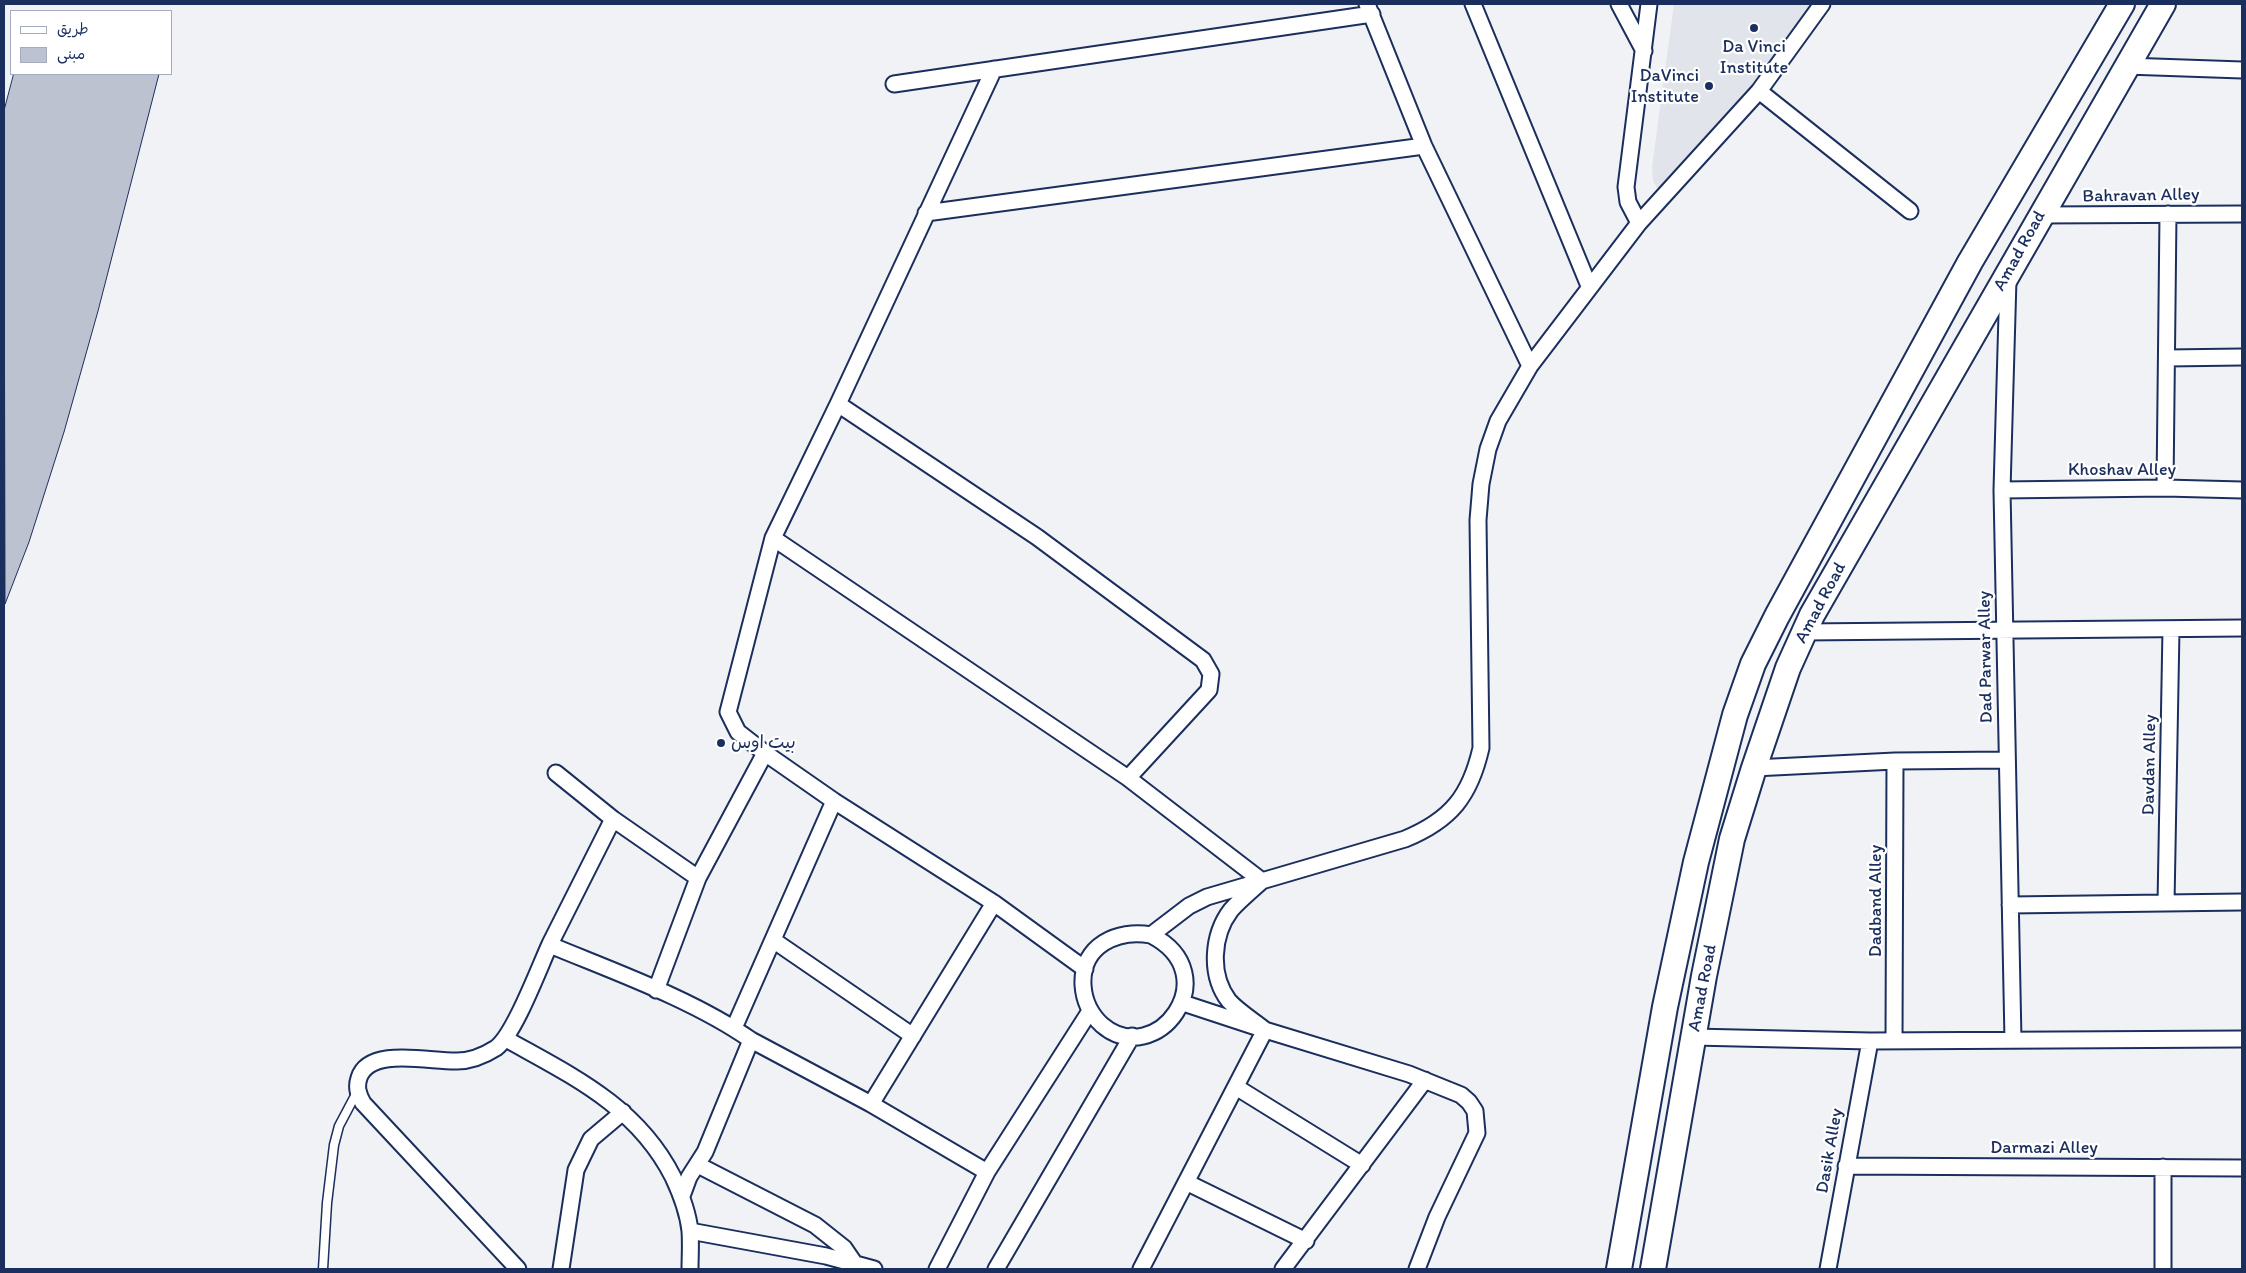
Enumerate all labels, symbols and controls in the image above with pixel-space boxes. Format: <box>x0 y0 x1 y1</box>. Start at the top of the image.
legend <box>10 10 172 75</box>
text: طريق <box>57 20 89 38</box>
marker: Da Vinci Institute <box>1748 22 1760 34</box>
place label: Da Vinci Institute <box>1720 36 1788 78</box>
text: مبنى <box>57 45 85 63</box>
place label: DaVinci Institute <box>1631 65 1699 108</box>
marker: DaVinci Institute <box>1703 80 1715 92</box>
street label: Bahravan Alley <box>2082 184 2200 208</box>
street label: Amad Road <box>1989 207 2051 295</box>
street label: Khoshav Alley <box>2068 459 2176 481</box>
street label: Amad Road <box>1791 559 1851 647</box>
street label: Dad Parwar Alley <box>1974 591 1998 723</box>
street label: Davdan Alley <box>2138 714 2162 816</box>
place label: بيت اوس <box>731 732 796 754</box>
marker: بيت اوس <box>715 737 727 749</box>
street label: Dadband Alley <box>1865 845 1887 957</box>
street label: Amad Road <box>1684 943 1722 1033</box>
street label: Dasik Alley <box>1812 1107 1848 1195</box>
street label: Darmazi Alley <box>1990 1137 2098 1159</box>

